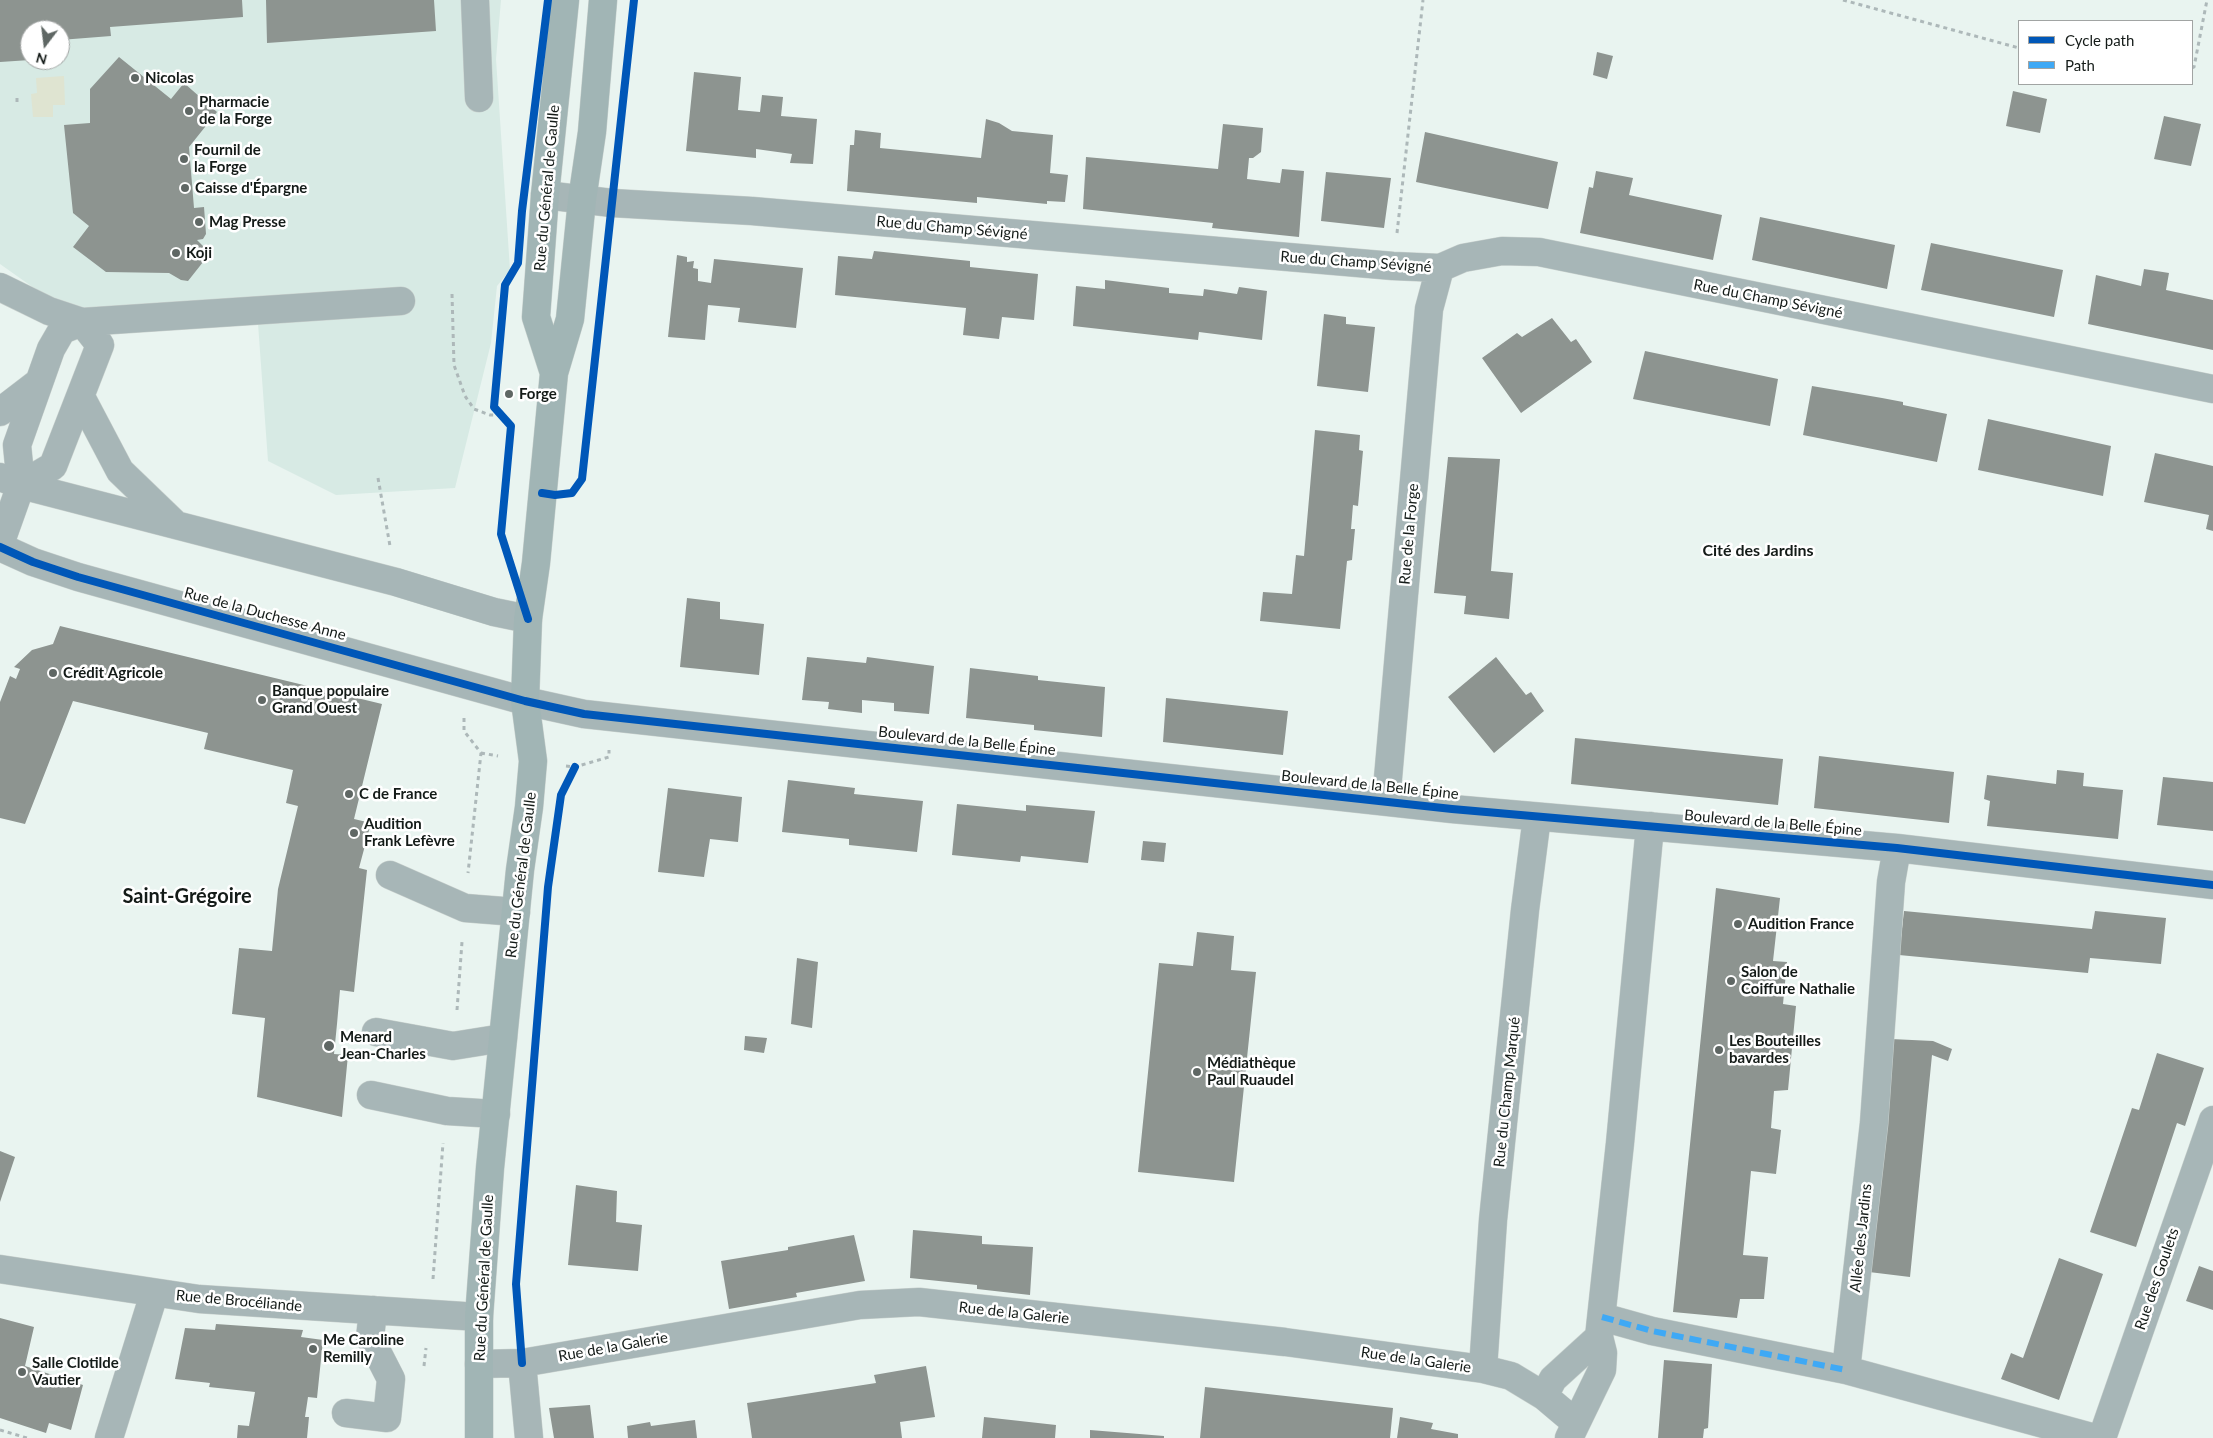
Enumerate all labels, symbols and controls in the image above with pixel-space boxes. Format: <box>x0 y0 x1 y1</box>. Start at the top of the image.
north arrow <box>20 20 70 70</box>
legend <box>2018 20 2193 85</box>
text: Cycle path <box>2065 31 2134 49</box>
text: N <box>34 49 49 69</box>
text: Path <box>2065 56 2095 74</box>
place label: Nicolas <box>145 69 194 87</box>
marker: Nicolas <box>129 72 141 84</box>
place label: Pharmacie de la Forge <box>199 93 272 128</box>
street label: Rue du Général de Gaulle <box>531 104 563 272</box>
marker: Pharmacie de la Forge <box>183 105 195 117</box>
place label: Fournil de la Forge <box>194 141 261 176</box>
marker: Fournil de la Forge <box>178 153 190 165</box>
place label: Caisse d'Épargne <box>195 179 307 197</box>
marker: Caisse d'Épargne <box>179 182 191 194</box>
street label: Rue du Champ Sévigné <box>876 212 1028 244</box>
place label: Mag Presse <box>209 213 286 231</box>
marker: Mag Presse <box>193 216 205 228</box>
place label: Koji <box>186 244 212 262</box>
marker: Koji <box>170 247 182 259</box>
street label: Rue du Champ Sévigné <box>1280 248 1432 276</box>
street label: Rue du Champ Sévigné <box>1692 276 1844 322</box>
place label: Forge <box>519 385 557 403</box>
marker: Forge <box>503 388 515 400</box>
street label: Rue de la Forge <box>1396 483 1422 585</box>
district label: Cité des Jardins <box>1702 541 1814 561</box>
street label: Rue de la Duchesse Anne <box>182 584 348 644</box>
place label: Crédit Agricole <box>63 664 163 682</box>
marker: Crédit Agricole <box>47 667 59 679</box>
place label: Banque populaire Grand Ouest <box>272 682 389 717</box>
marker: Banque populaire Grand Ouest <box>256 694 268 706</box>
street label: Boulevard de la Belle Épine <box>877 723 1057 759</box>
street label: Boulevard de la Belle Épine <box>1280 767 1460 803</box>
place label: C de France <box>359 785 437 803</box>
marker: C de France <box>343 788 355 800</box>
street label: Rue du Général de Gaulle <box>502 791 540 959</box>
street label: Boulevard de la Belle Épine <box>1683 806 1863 840</box>
place label: Audition Frank Lefèvre <box>364 815 455 850</box>
marker: Audition Frank Lefèvre <box>348 827 360 839</box>
district label: Saint-Grégoire <box>122 885 252 909</box>
place label: Audition France <box>1748 915 1854 933</box>
marker: Audition France <box>1732 918 1744 930</box>
place label: Salon de Coiffure Nathalie <box>1741 963 1855 998</box>
marker: Salon de Coiffure Nathalie <box>1725 975 1737 987</box>
street label: Rue du Champ Marqué <box>1490 1016 1524 1168</box>
place label: Menard Jean-Charles <box>340 1028 426 1063</box>
place label: Les Bouteilles bavardes <box>1729 1032 1821 1067</box>
marker: Menard Jean-Charles <box>322 1039 336 1053</box>
marker: Les Bouteilles bavardes <box>1713 1044 1725 1056</box>
place label: Médiathèque Paul Ruaudel <box>1207 1054 1296 1089</box>
marker: Médiathèque Paul Ruaudel <box>1191 1066 1203 1078</box>
street label: Allée des Jardins <box>1846 1183 1876 1293</box>
street label: Rue du Général de Gaulle <box>471 1194 497 1362</box>
street label: Rue des Goulets <box>2131 1226 2183 1332</box>
street label: Rue de Brocéliande <box>175 1287 303 1315</box>
street label: Rue de la Galerie <box>958 1298 1070 1328</box>
street label: Rue de la Galerie <box>557 1328 669 1366</box>
place label: Me Caroline Remilly <box>323 1331 404 1366</box>
marker: Me Caroline Remilly <box>307 1343 319 1355</box>
street label: Rue de la Galerie <box>1360 1343 1472 1377</box>
place label: Salle Clotilde Vautier <box>32 1354 119 1389</box>
marker: Salle Clotilde Vautier <box>16 1366 28 1378</box>

